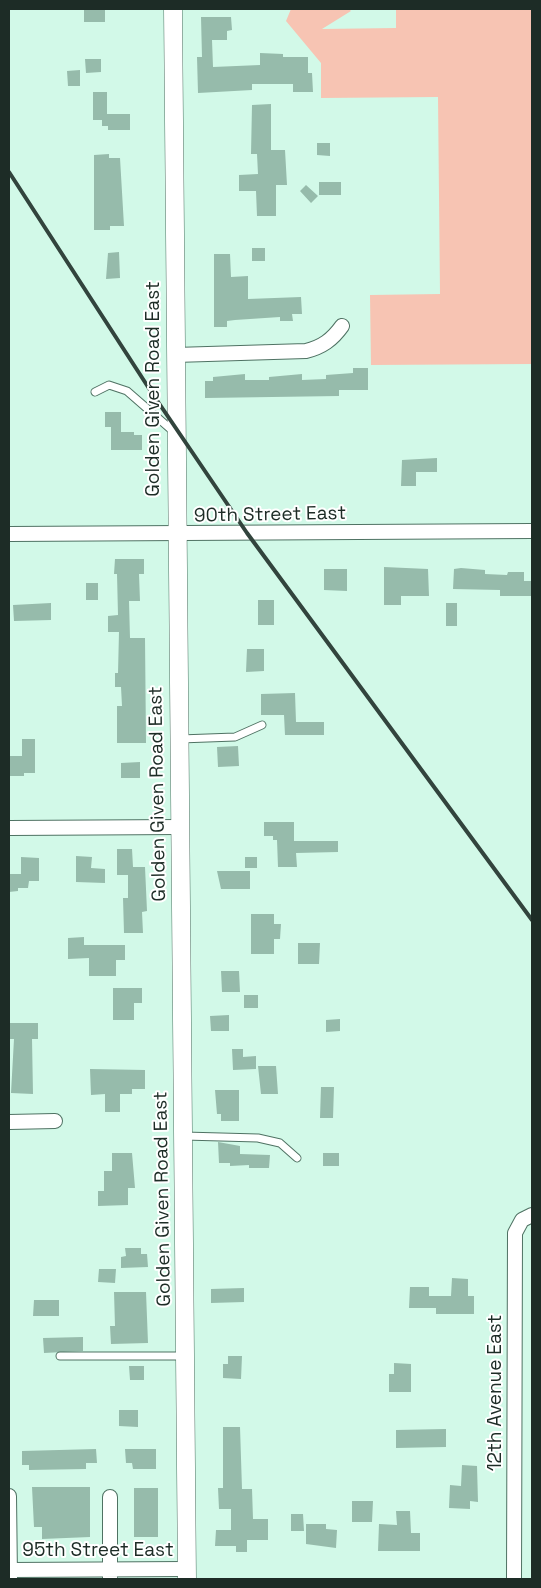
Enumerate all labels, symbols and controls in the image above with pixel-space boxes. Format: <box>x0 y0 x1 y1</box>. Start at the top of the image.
street label: Golden Given Road East <box>143 281 165 497</box>
street label: 90th Street East <box>194 502 346 528</box>
street label: Golden Given Road East <box>145 686 171 902</box>
street label: Golden Given Road East <box>150 1091 176 1307</box>
street label: 12th Avenue East <box>485 1315 507 1471</box>
street label: 95th Street East <box>22 1540 174 1562</box>

